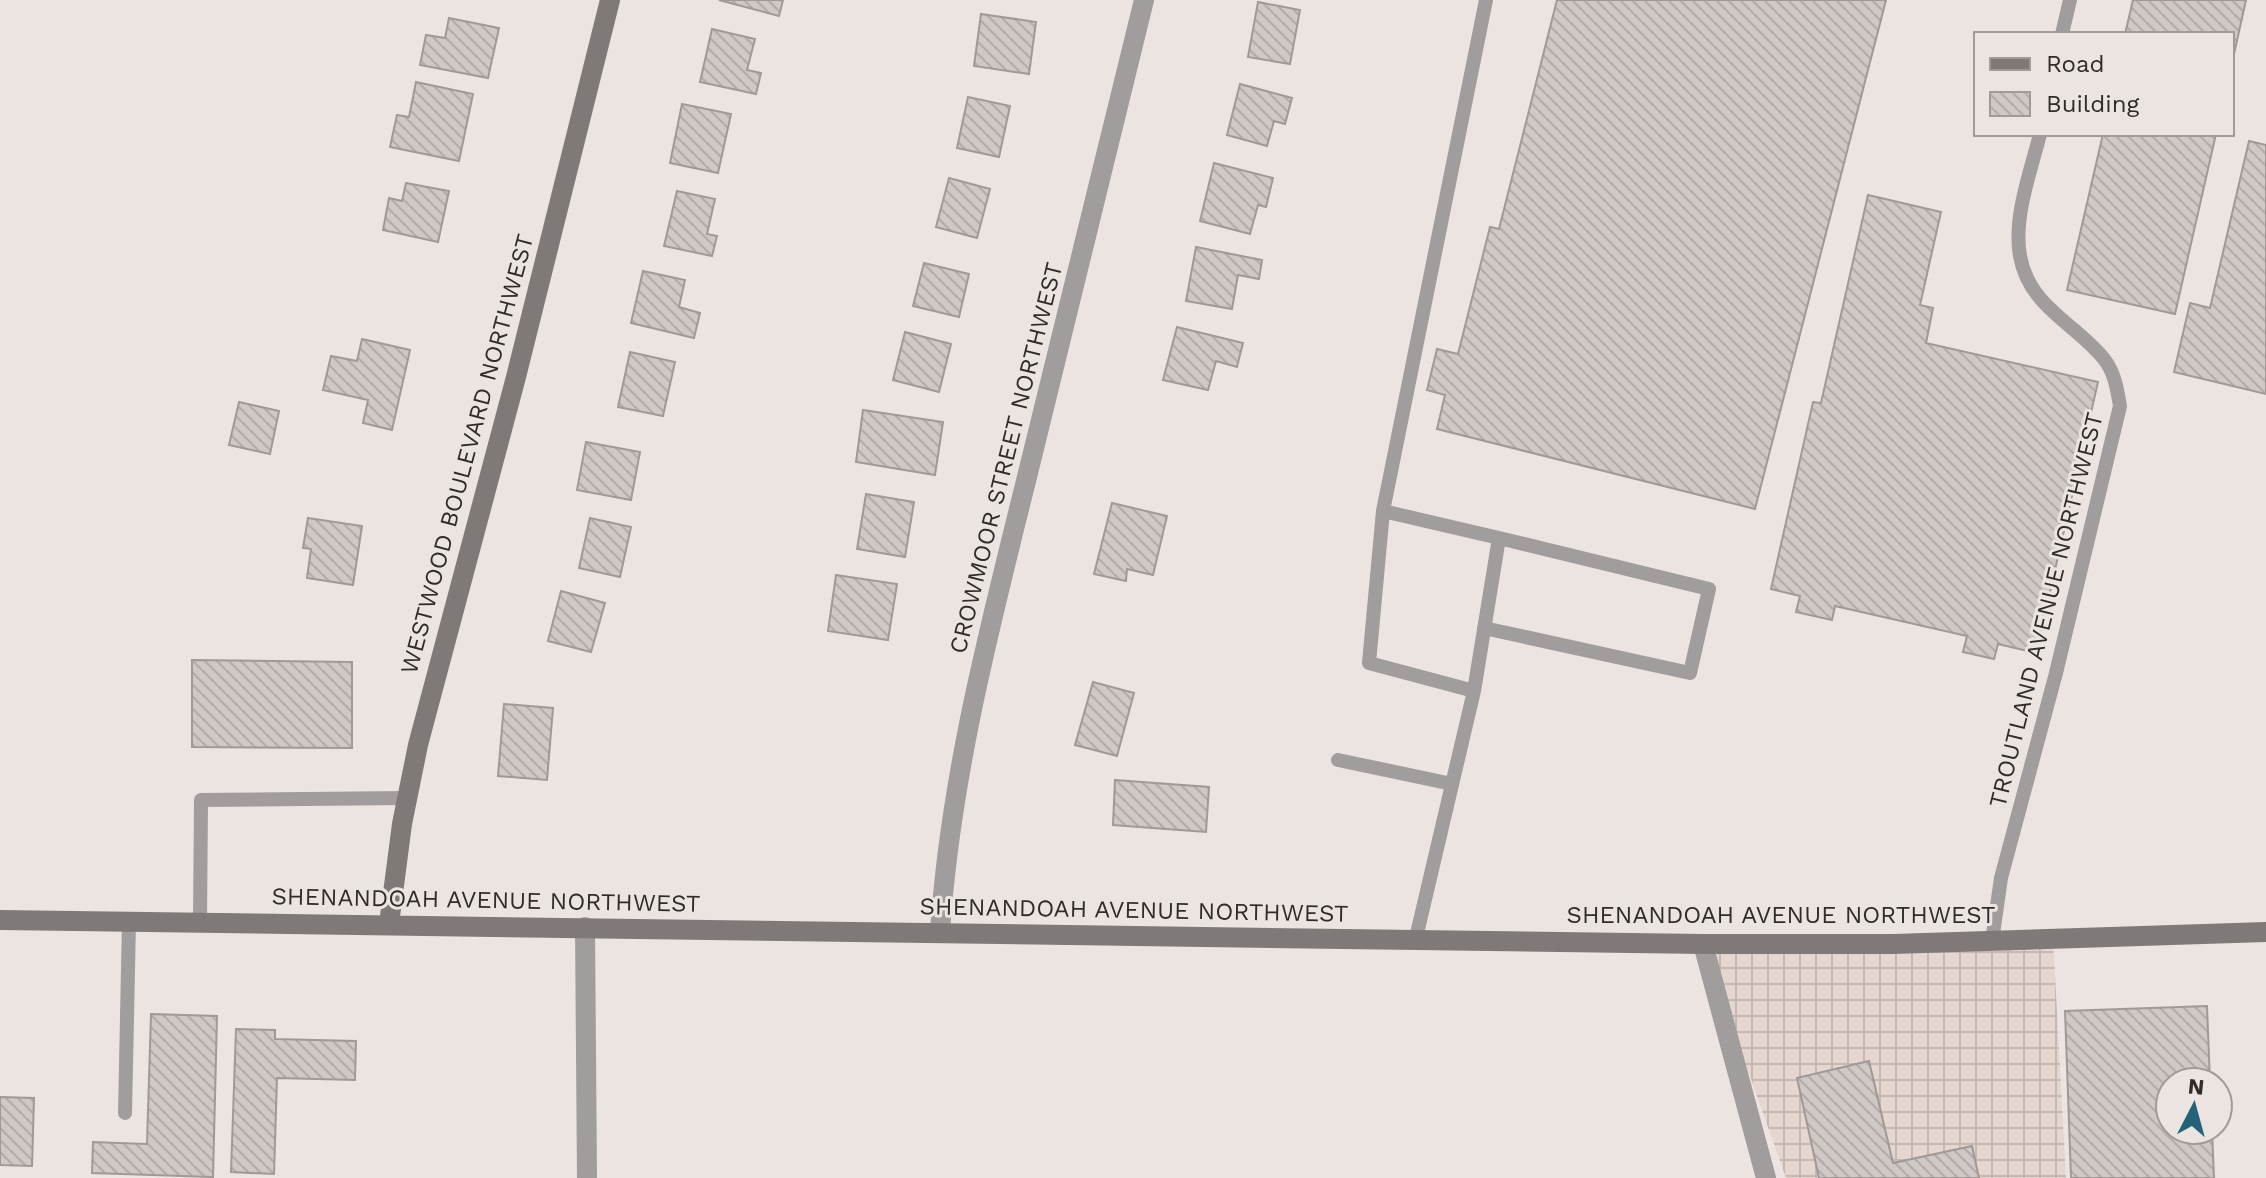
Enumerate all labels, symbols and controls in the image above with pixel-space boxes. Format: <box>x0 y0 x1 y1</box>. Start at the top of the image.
legend <box>1974 32 2234 136</box>
text: Road <box>2046 50 2105 78</box>
text: Building <box>2046 90 2139 118</box>
street label: WESTWOOD BOULEVARD NORTHWEST <box>395 231 539 677</box>
street label: CROWMOOR STREET NORTHWEST <box>944 260 1068 656</box>
street label: TROUTLAND AVENUE NORTHWEST <box>1983 410 2109 810</box>
street label: SHENANDOAH AVENUE NORTHWEST <box>271 882 701 918</box>
street label: SHENANDOAH AVENUE NORTHWEST <box>919 892 1349 928</box>
street label: SHENANDOAH AVENUE NORTHWEST <box>1567 901 1995 929</box>
north arrow <box>2154 1066 2234 1146</box>
text: N <box>2187 1073 2205 1100</box>

